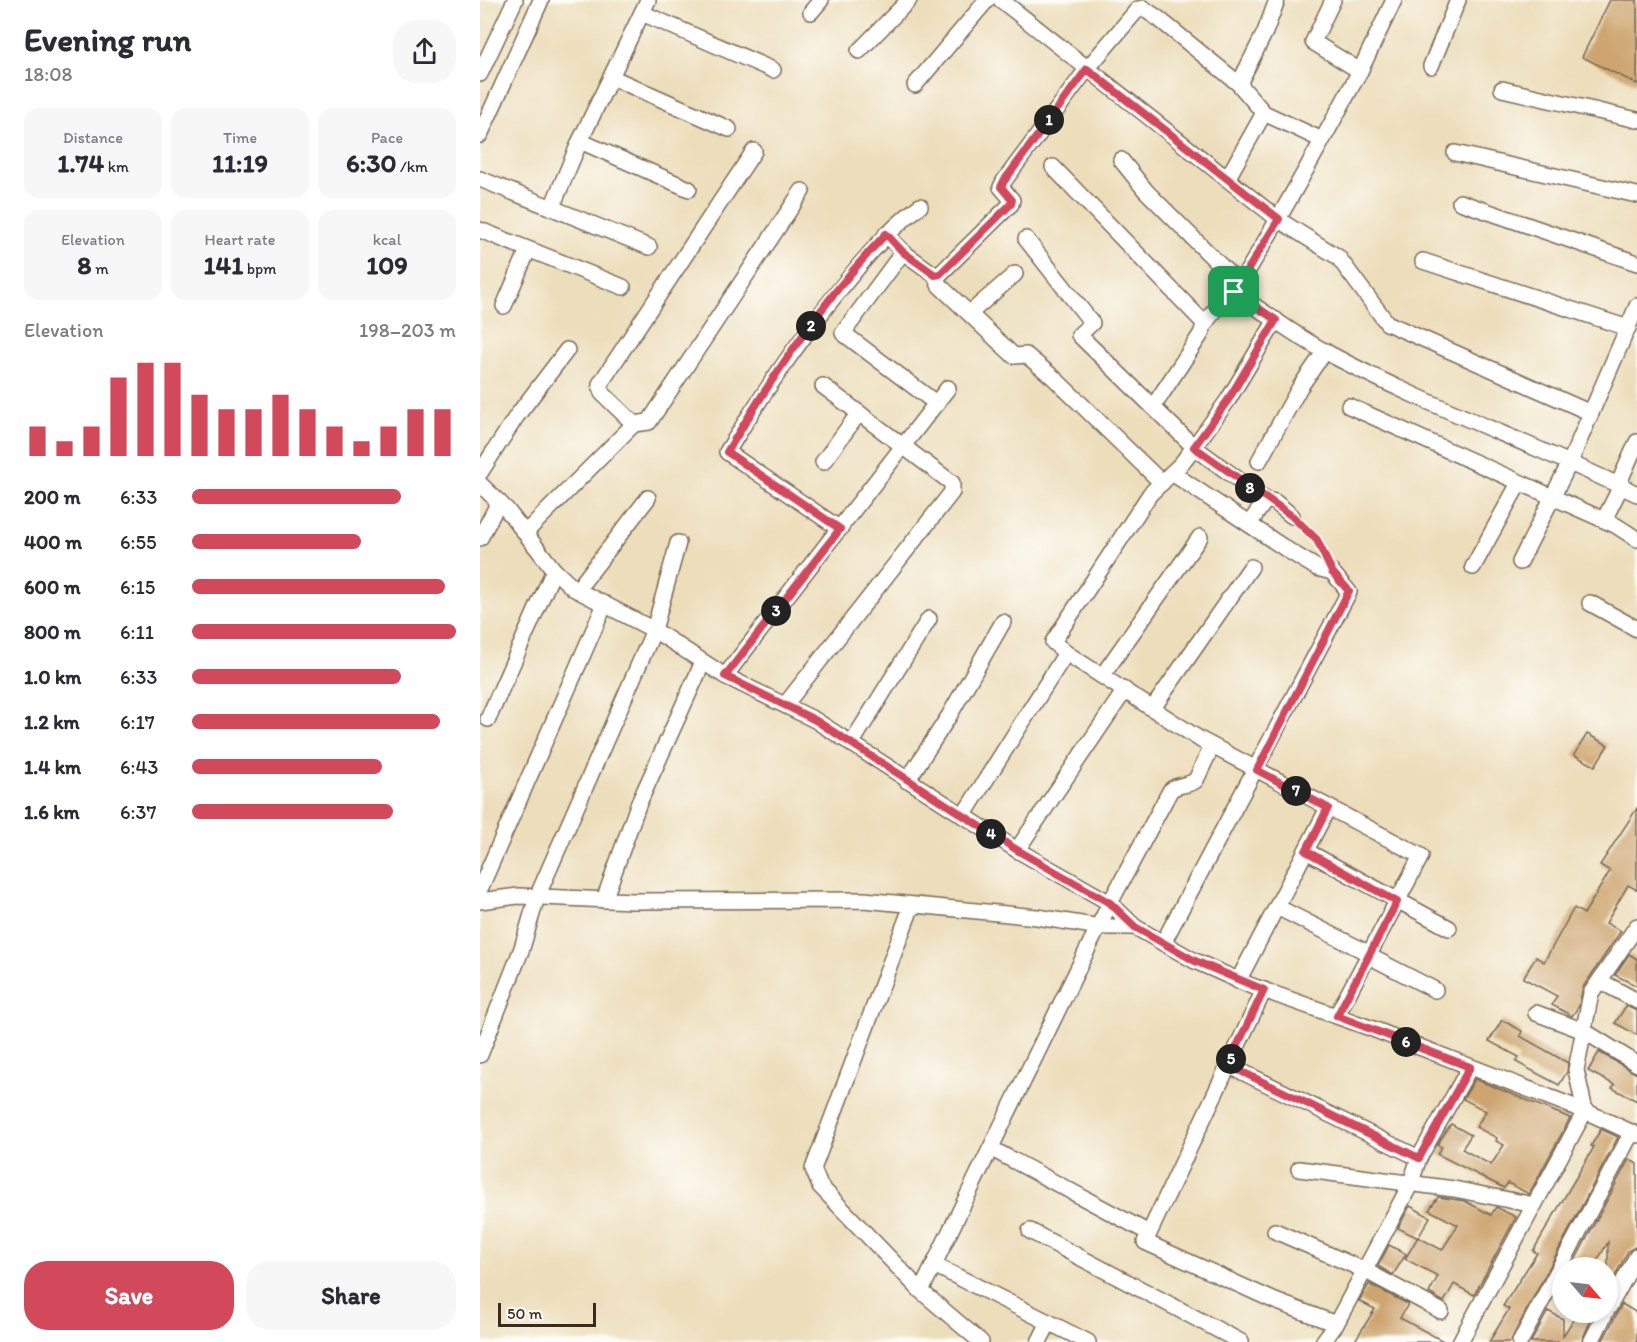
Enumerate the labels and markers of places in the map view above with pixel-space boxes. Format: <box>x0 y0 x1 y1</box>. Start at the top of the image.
pin: 1 <box>1034 105 1064 135</box>
pin <box>1208 266 1259 317</box>
pin: 2 <box>796 311 826 341</box>
pin: 8 <box>1235 473 1265 503</box>
pin: 3 <box>761 596 791 626</box>
pin: 7 <box>1281 776 1311 806</box>
pin: 4 <box>976 819 1006 849</box>
pin: 6 <box>1391 1027 1421 1057</box>
pin: 5 <box>1216 1044 1246 1074</box>

